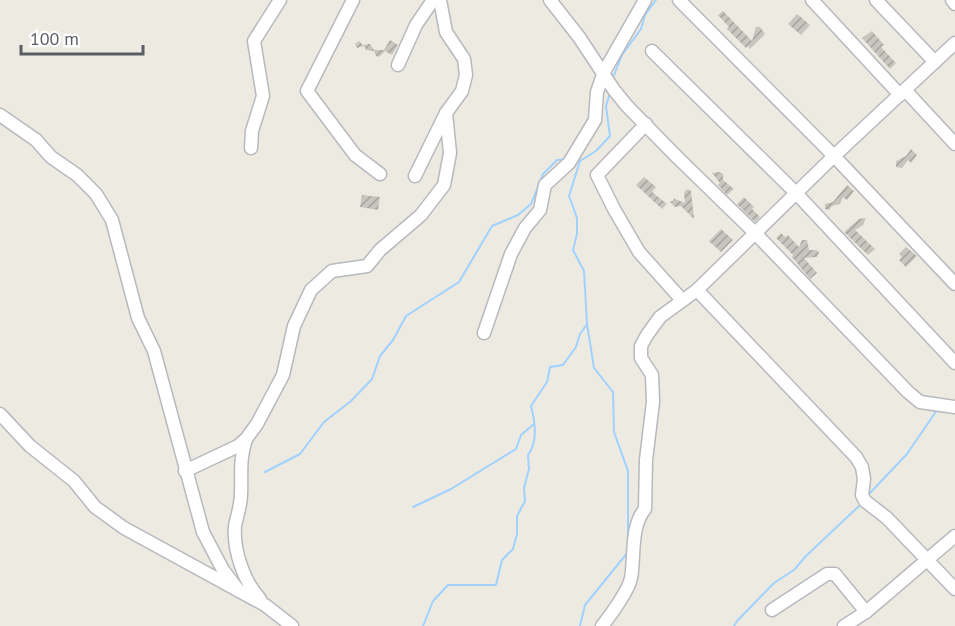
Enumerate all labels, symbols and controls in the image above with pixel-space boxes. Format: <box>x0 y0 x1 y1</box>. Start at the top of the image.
scale bar <box>21 18 142 56</box>
text: 100 m <box>30 27 79 50</box>

